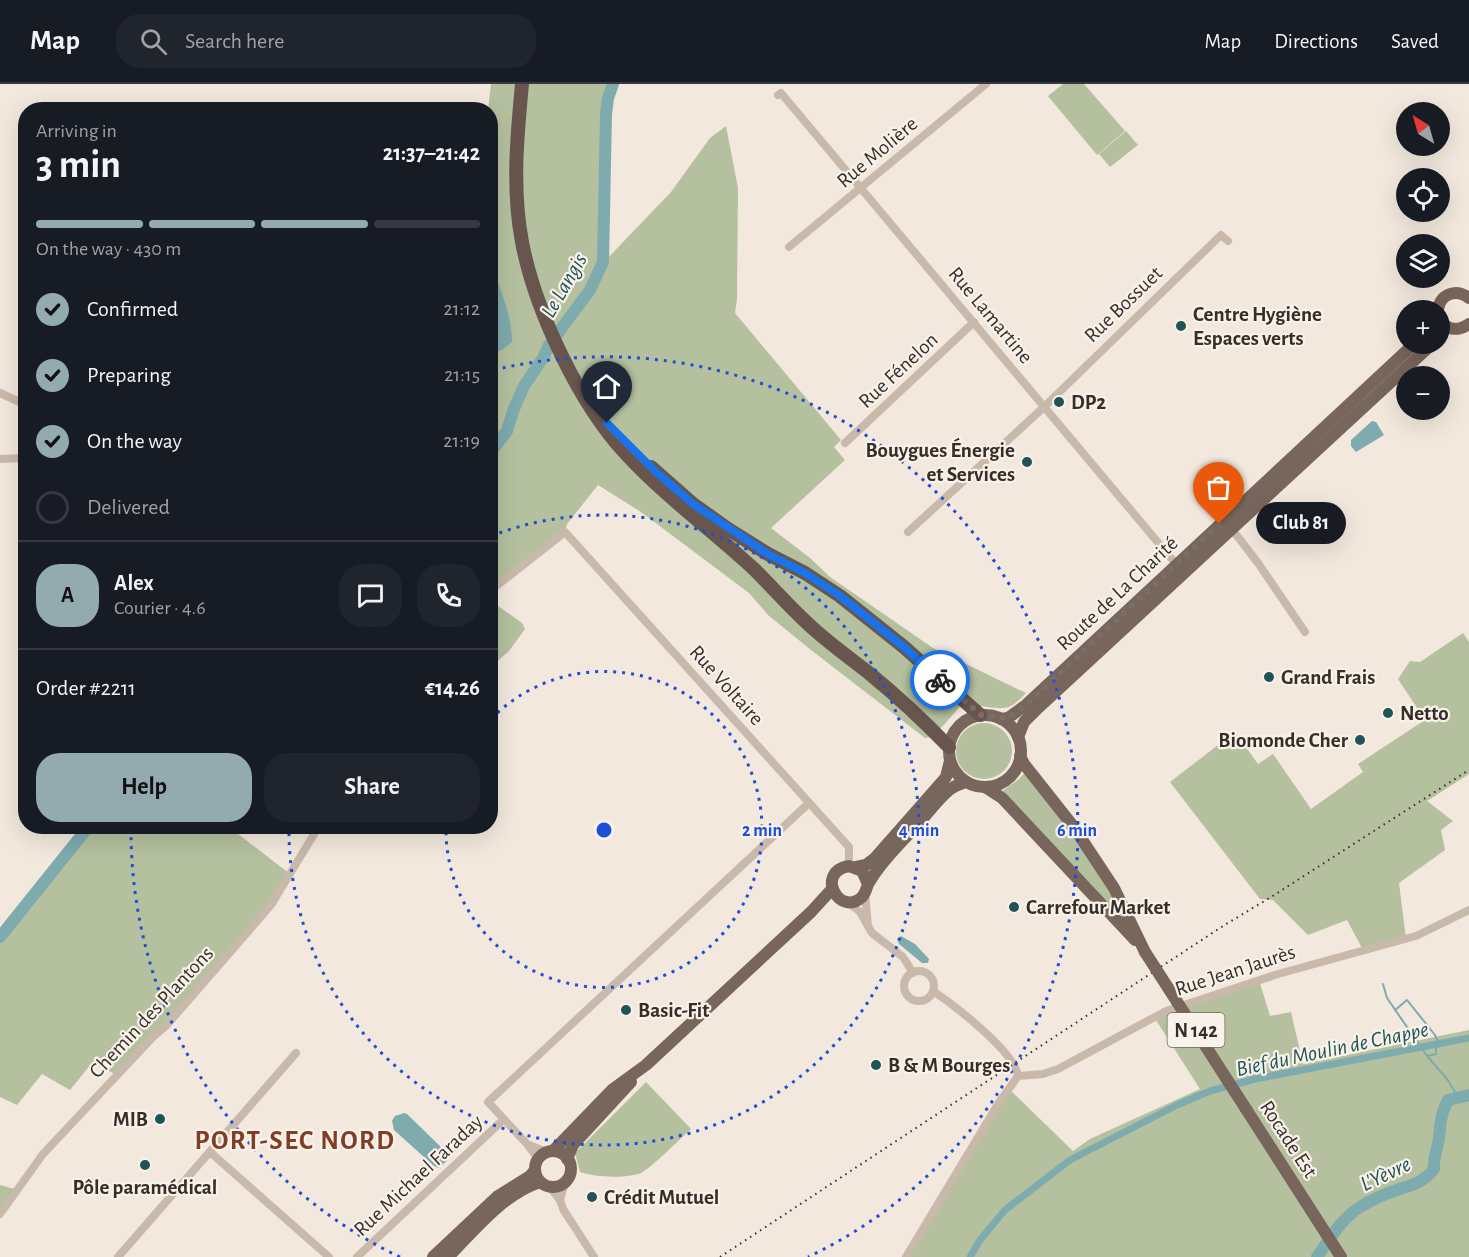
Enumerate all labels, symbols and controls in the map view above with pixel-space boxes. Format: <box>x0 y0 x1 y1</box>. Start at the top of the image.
search box <box>116 14 536 68</box>
icon: search <box>137 25 170 58</box>
text: Map <box>30 27 80 55</box>
text: Search here <box>185 30 284 52</box>
text: Map <box>1205 31 1241 52</box>
text: Directions <box>1274 31 1358 52</box>
text: Saved <box>1391 31 1439 52</box>
north arrow <box>1396 102 1450 156</box>
map controls <box>1396 102 1450 420</box>
street label: Rue Molière <box>833 113 922 192</box>
text: Arriving in <box>36 121 117 141</box>
text: 21:37–21:42 <box>383 142 480 164</box>
text: 3 min <box>36 146 121 185</box>
button: locate <box>1396 168 1450 222</box>
button: layers <box>1396 234 1450 288</box>
text: On the way · 430 m <box>36 239 181 259</box>
water label: Le Langis <box>537 250 591 321</box>
street label: Rue Bossuet <box>1080 262 1166 346</box>
street label: Rue Lamartine <box>944 263 1037 368</box>
icon: check <box>36 293 69 326</box>
text: Confirmed <box>87 298 178 320</box>
text: 21:12 <box>443 299 480 319</box>
button: + <box>1396 300 1450 354</box>
place label: Centre Hygiène Espaces verts <box>1193 304 1322 349</box>
marker: Centre Hygiène Espaces verts <box>1174 319 1188 333</box>
street label: Rue Fénelon <box>855 329 942 412</box>
icon: check <box>36 359 69 392</box>
pin <box>581 361 632 423</box>
text: Preparing <box>87 364 171 386</box>
text: 21:15 <box>444 365 480 385</box>
button: − <box>1396 366 1450 420</box>
icon: home <box>590 370 623 403</box>
place label: DP2 <box>1071 392 1106 413</box>
marker: DP2 <box>1052 395 1066 409</box>
icon: check <box>36 425 69 458</box>
text: On the way <box>87 430 182 452</box>
text: 21:19 <box>443 431 480 451</box>
place label: Bouygues Énergie et Services <box>866 437 1015 485</box>
marker: Bouygues Énergie et Services <box>1020 455 1034 469</box>
pin <box>1193 462 1244 524</box>
icon: bag <box>1202 471 1235 504</box>
text: Delivered <box>87 496 170 518</box>
callout: Club 81 <box>1255 503 1345 545</box>
text: Club 81 <box>1273 513 1329 533</box>
street label: Route de La Charité <box>1053 532 1182 654</box>
button: chat <box>339 564 402 627</box>
button: phone <box>417 564 480 627</box>
text: Alex <box>114 572 154 594</box>
text: A <box>61 584 74 606</box>
text: Courier · 4.6 <box>114 598 206 618</box>
street label: Rue Voltaire <box>686 641 768 729</box>
courier <box>910 650 970 710</box>
icon: bike <box>924 664 957 697</box>
place label: Grand Frais <box>1281 667 1375 688</box>
marker: Grand Frais <box>1262 670 1276 684</box>
text: Order #2211 <box>36 677 136 699</box>
text: €14.26 <box>425 677 480 699</box>
place label: Netto <box>1400 703 1449 724</box>
marker: Netto <box>1381 706 1395 720</box>
place label: Biomonde Cher <box>1218 730 1349 751</box>
marker: Biomonde Cher <box>1353 733 1367 747</box>
button: Help <box>36 753 252 822</box>
button: Share <box>264 753 480 822</box>
centre of rings <box>594 820 614 840</box>
text: 2 min <box>742 822 782 840</box>
text: 4 min <box>899 822 939 840</box>
text: 6 min <box>1057 822 1097 840</box>
place label: Carrefour Market <box>1026 897 1170 918</box>
marker: Carrefour Market <box>1007 900 1021 914</box>
street label: Rue Jean Jaurès <box>1172 941 1298 1000</box>
street label: Chemin des Plantons <box>85 943 217 1082</box>
place label: Basic-Fit <box>638 1000 709 1021</box>
marker: Basic-Fit <box>619 1003 633 1017</box>
road number: N 142 <box>1168 1013 1224 1047</box>
water label: Bief du Moulin de Chappe <box>1234 1018 1431 1081</box>
place label: B & M Bourges <box>888 1055 1010 1076</box>
marker: B & M Bourges <box>869 1058 883 1072</box>
street label: Rocade Est <box>1256 1097 1321 1182</box>
place label: MIB <box>113 1109 148 1130</box>
street label: Rue Michael Faraday <box>350 1111 487 1240</box>
marker: MIB <box>153 1112 167 1126</box>
district label: PORT-SEC NORD <box>194 1127 396 1154</box>
water label: L'Yèvre <box>1357 1153 1414 1195</box>
marker: Pôle paramédical <box>138 1158 152 1172</box>
place label: Pôle paramédical <box>73 1177 217 1198</box>
place label: Crédit Mutuel <box>604 1187 719 1208</box>
marker: Crédit Mutuel <box>585 1190 599 1204</box>

